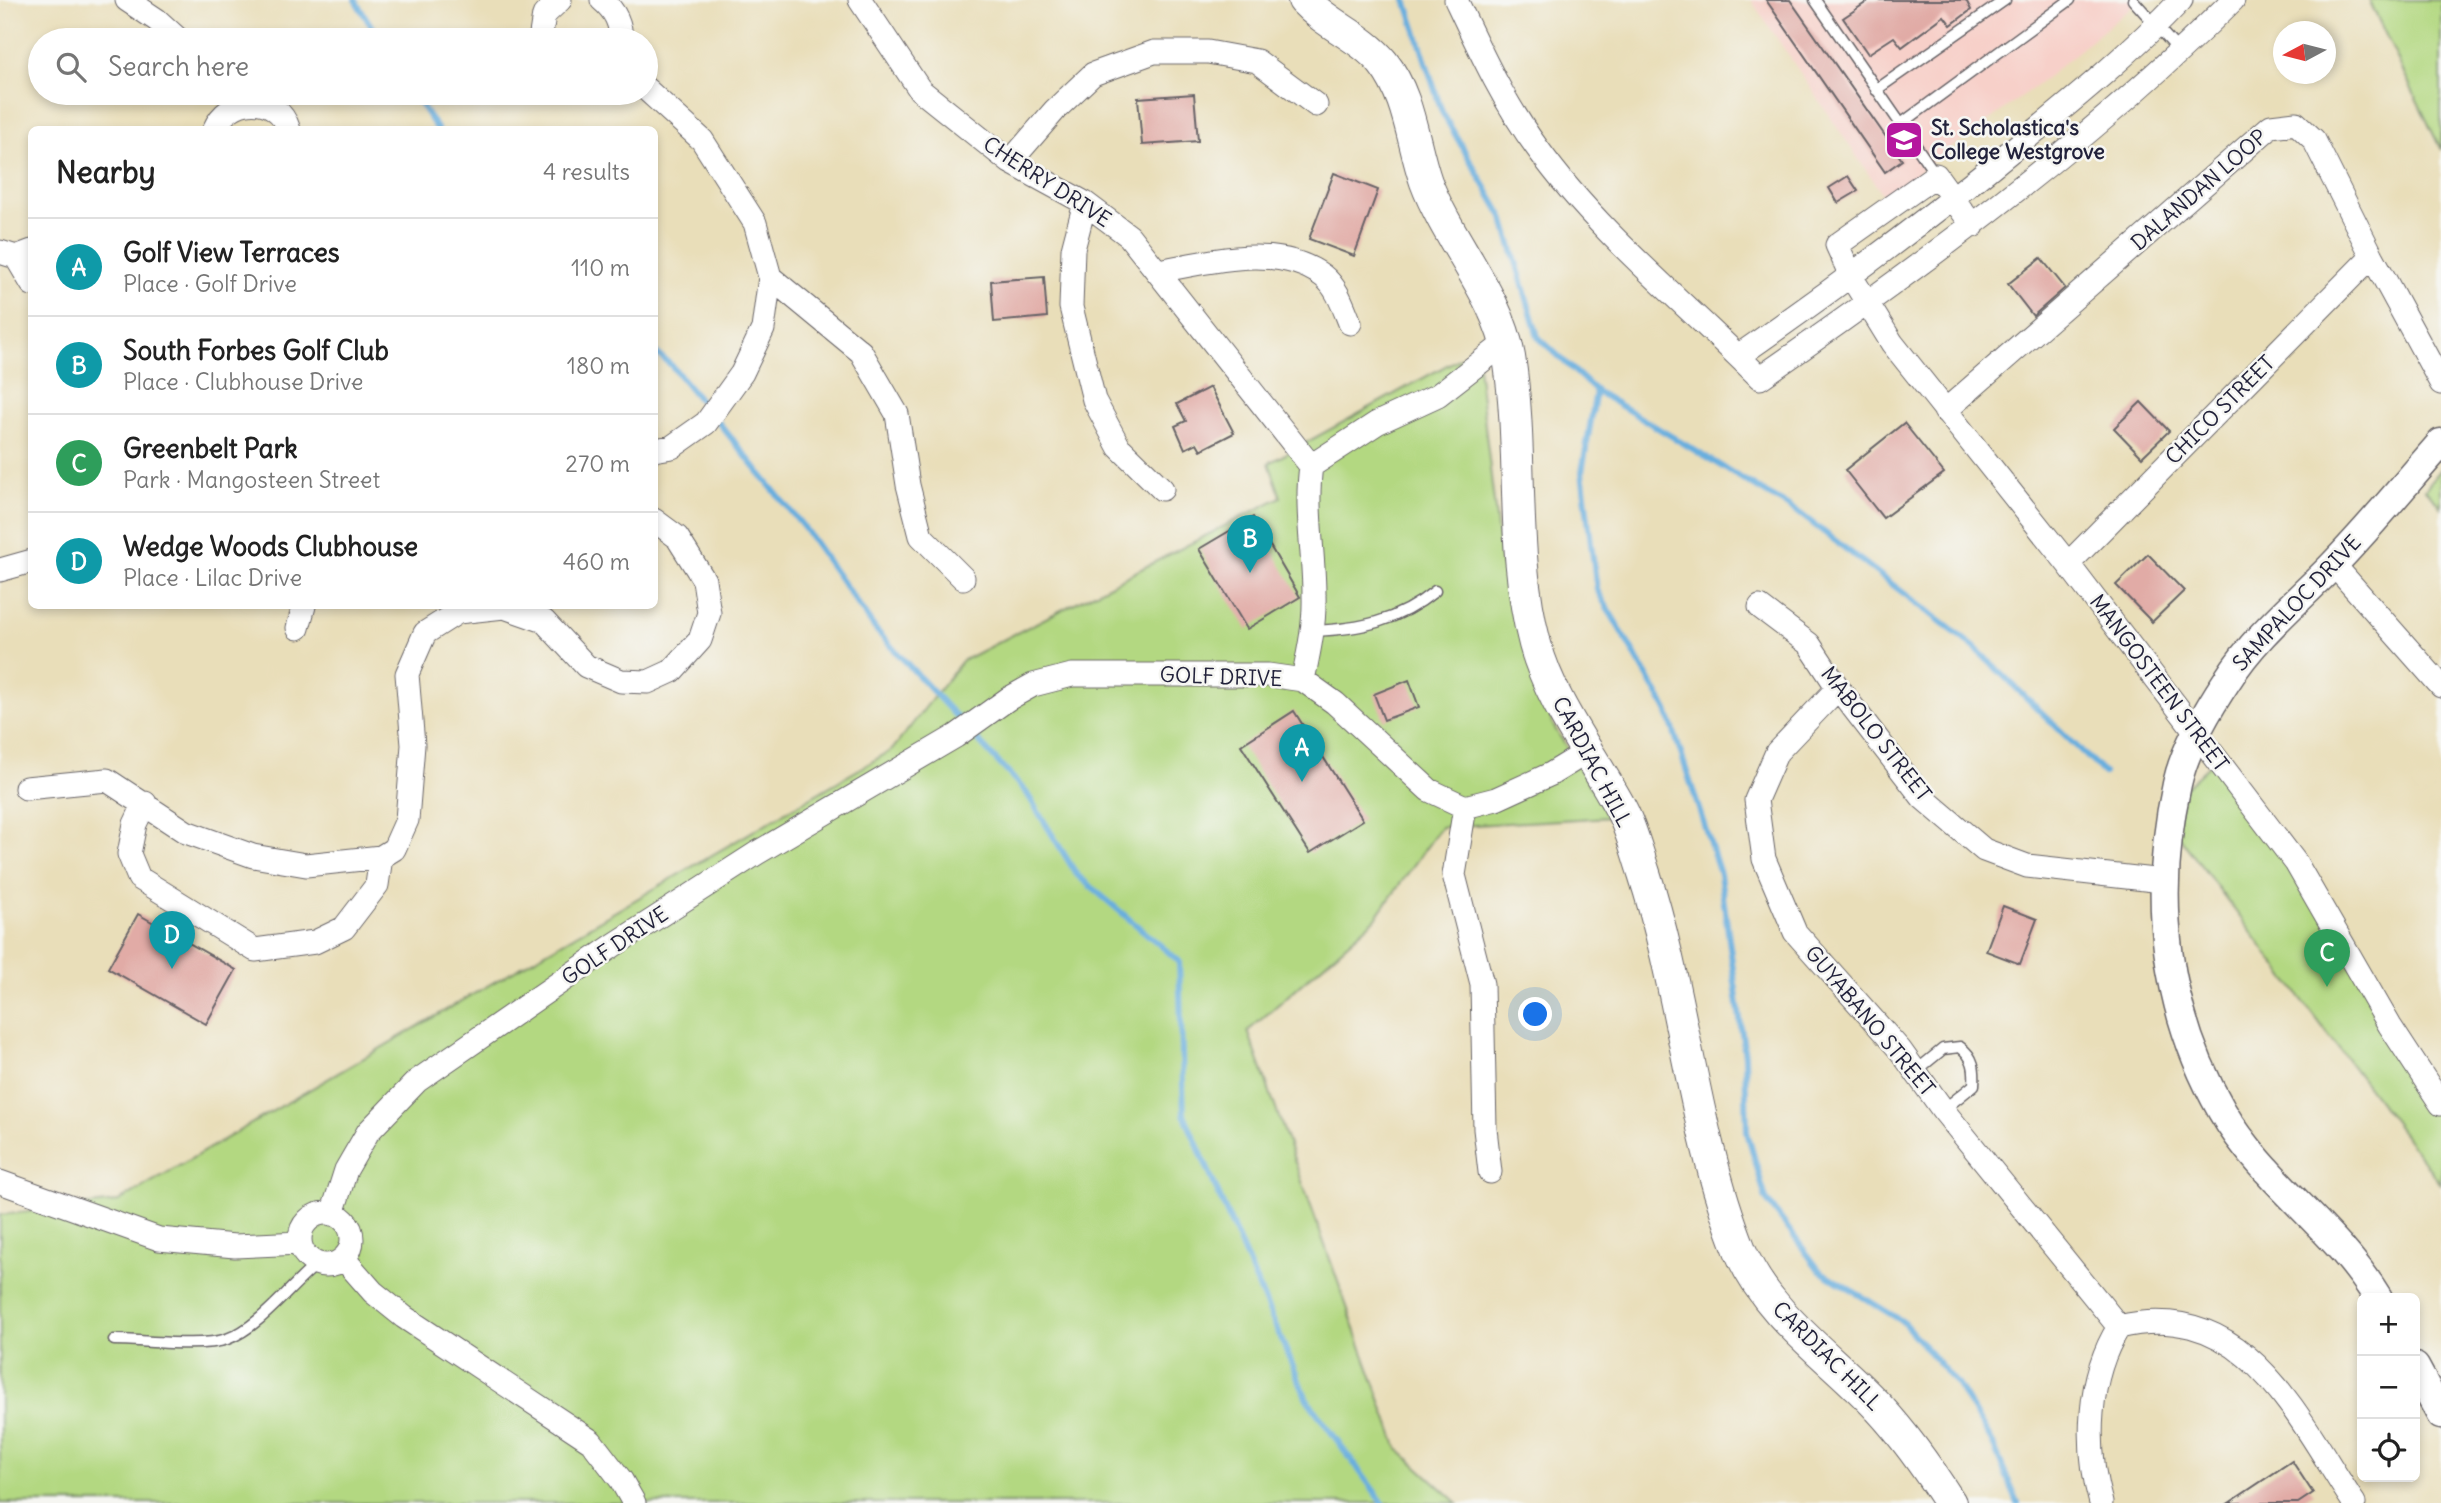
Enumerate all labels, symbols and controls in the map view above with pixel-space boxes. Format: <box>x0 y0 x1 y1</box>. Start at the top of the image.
north arrow <box>2273 21 2336 84</box>
search box <box>28 28 658 105</box>
icon: search <box>52 48 90 86</box>
text: Search here <box>108 50 249 83</box>
place label: St. Scholastica's College Westgrove <box>1931 114 2105 165</box>
school or university icon: St. Scholastica's College Westgrove <box>1883 119 1925 161</box>
street label: DALANDAN LOOP <box>2125 123 2272 256</box>
street label: CHERRY DRIVE <box>978 130 1116 233</box>
text: Nearby <box>56 153 156 191</box>
text: 4 results <box>543 157 630 186</box>
text: Golf View Terraces <box>123 236 340 269</box>
text: A <box>72 253 86 282</box>
text: 110 m <box>571 253 630 282</box>
text: Place · Golf Drive <box>123 269 297 298</box>
text: South Forbes Golf Club <box>123 334 389 367</box>
street label: CHICO STREET <box>2159 349 2280 470</box>
text: B <box>71 351 87 380</box>
text: 180 m <box>567 351 630 380</box>
text: Place · Clubhouse Drive <box>123 367 364 396</box>
text: Greenbelt Park <box>123 432 298 465</box>
text: C <box>71 449 87 478</box>
text: 270 m <box>565 449 630 478</box>
text: Park · Mangosteen Street <box>123 465 380 494</box>
pin: B <box>1227 515 1273 573</box>
street label: SAMPALOC DRIVE <box>2227 529 2367 676</box>
text: Wedge Woods Clubhouse <box>123 530 418 563</box>
text: D <box>71 547 87 576</box>
text: 460 m <box>563 547 630 576</box>
text: Place · Lilac Drive <box>123 563 302 592</box>
street label: MANGOSTEEN STREET <box>2084 589 2235 777</box>
street label: GOLF DRIVE <box>1159 661 1283 692</box>
street label: MABOLO STREET <box>1815 661 1938 807</box>
street label: CARDIAC HILL <box>1547 692 1638 832</box>
pin: A <box>1279 724 1325 782</box>
street label: GOLF DRIVE <box>556 900 673 991</box>
pin: D <box>149 911 195 969</box>
pin: C <box>2304 929 2350 987</box>
street label: GUYABANO STREET <box>1800 940 1941 1102</box>
your location <box>1518 997 1552 1031</box>
map controls <box>2357 1293 2420 1482</box>
button: + <box>2357 1293 2420 1356</box>
street label: CARDIAC HILL <box>1767 1295 1888 1416</box>
button: − <box>2357 1356 2420 1419</box>
button: locate <box>2357 1419 2420 1482</box>

